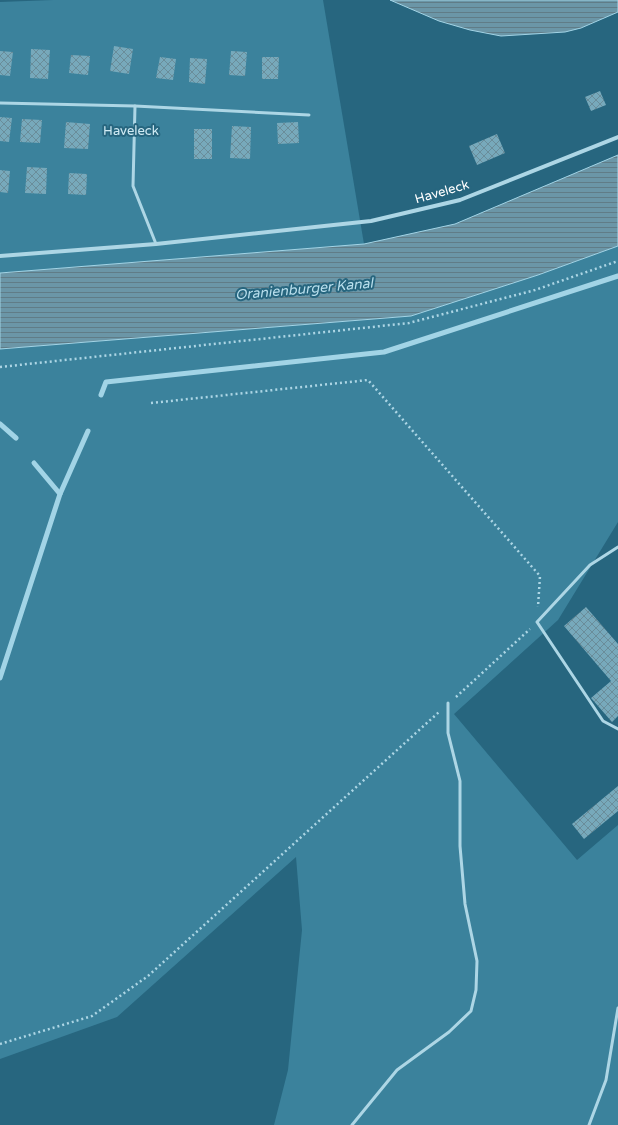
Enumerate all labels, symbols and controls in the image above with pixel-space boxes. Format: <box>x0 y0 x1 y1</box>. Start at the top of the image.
park label: Haveleck <box>103 123 159 139</box>
street label: Haveleck <box>413 177 471 207</box>
water label: Oranienburger Kanal <box>234 274 375 303</box>

